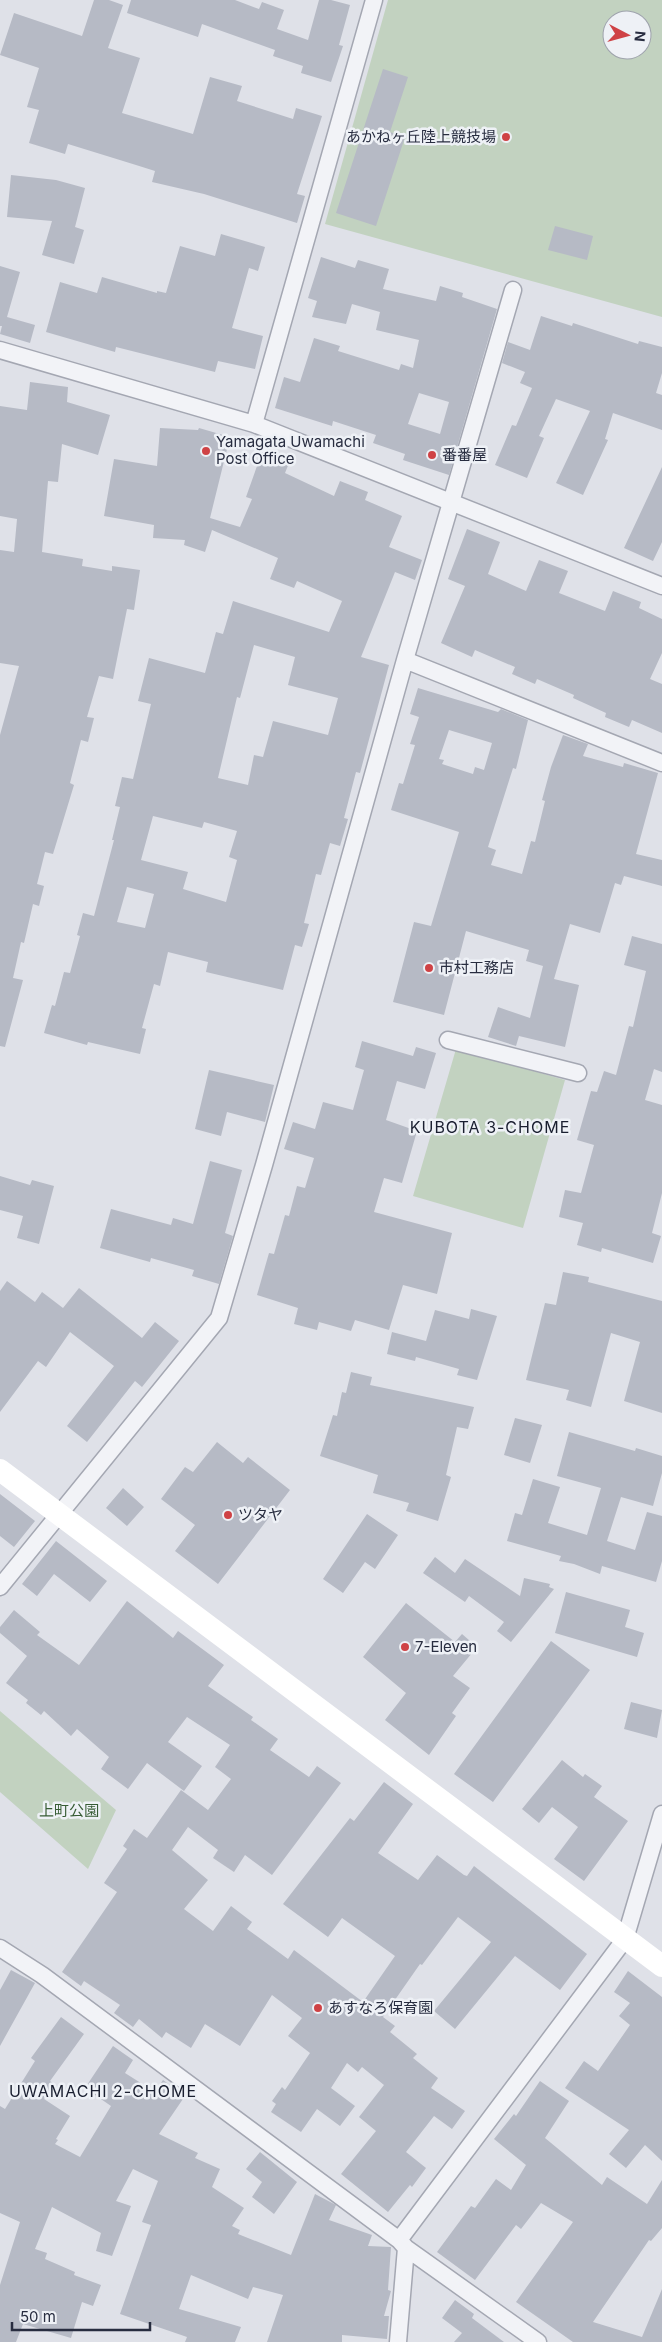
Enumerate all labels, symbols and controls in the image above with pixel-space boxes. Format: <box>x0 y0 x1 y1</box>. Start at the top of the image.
north arrow <box>602 10 652 60</box>
text: N <box>631 30 649 43</box>
place label: あかねヶ丘陸上競技場 <box>346 127 496 146</box>
marker: あかねヶ丘陸上競技場 <box>500 131 512 143</box>
place label: Yamagata Uwamachi Post Office <box>216 432 365 468</box>
marker: Yamagata Uwamachi Post Office <box>200 445 212 457</box>
place label: 番番屋 <box>442 445 487 464</box>
marker: 番番屋 <box>426 449 438 461</box>
place label: 市村工務店 <box>439 958 514 977</box>
marker: 市村工務店 <box>423 962 435 974</box>
district label: KUBOTA 3-CHOME <box>410 1117 570 1137</box>
place label: ツタヤ <box>238 1505 283 1524</box>
marker: ツタヤ <box>222 1509 234 1521</box>
place label: 7-Eleven <box>415 1637 477 1656</box>
marker: 7-Eleven <box>399 1641 411 1653</box>
park label: 上町公園 <box>39 1801 99 1820</box>
place label: あすなろ保育園 <box>328 1998 433 2017</box>
marker: あすなろ保育園 <box>312 2002 324 2014</box>
district label: UWAMACHI 2-CHOME <box>9 2081 197 2101</box>
scale bar <box>12 2300 150 2332</box>
text: 50 m <box>20 2307 56 2326</box>

